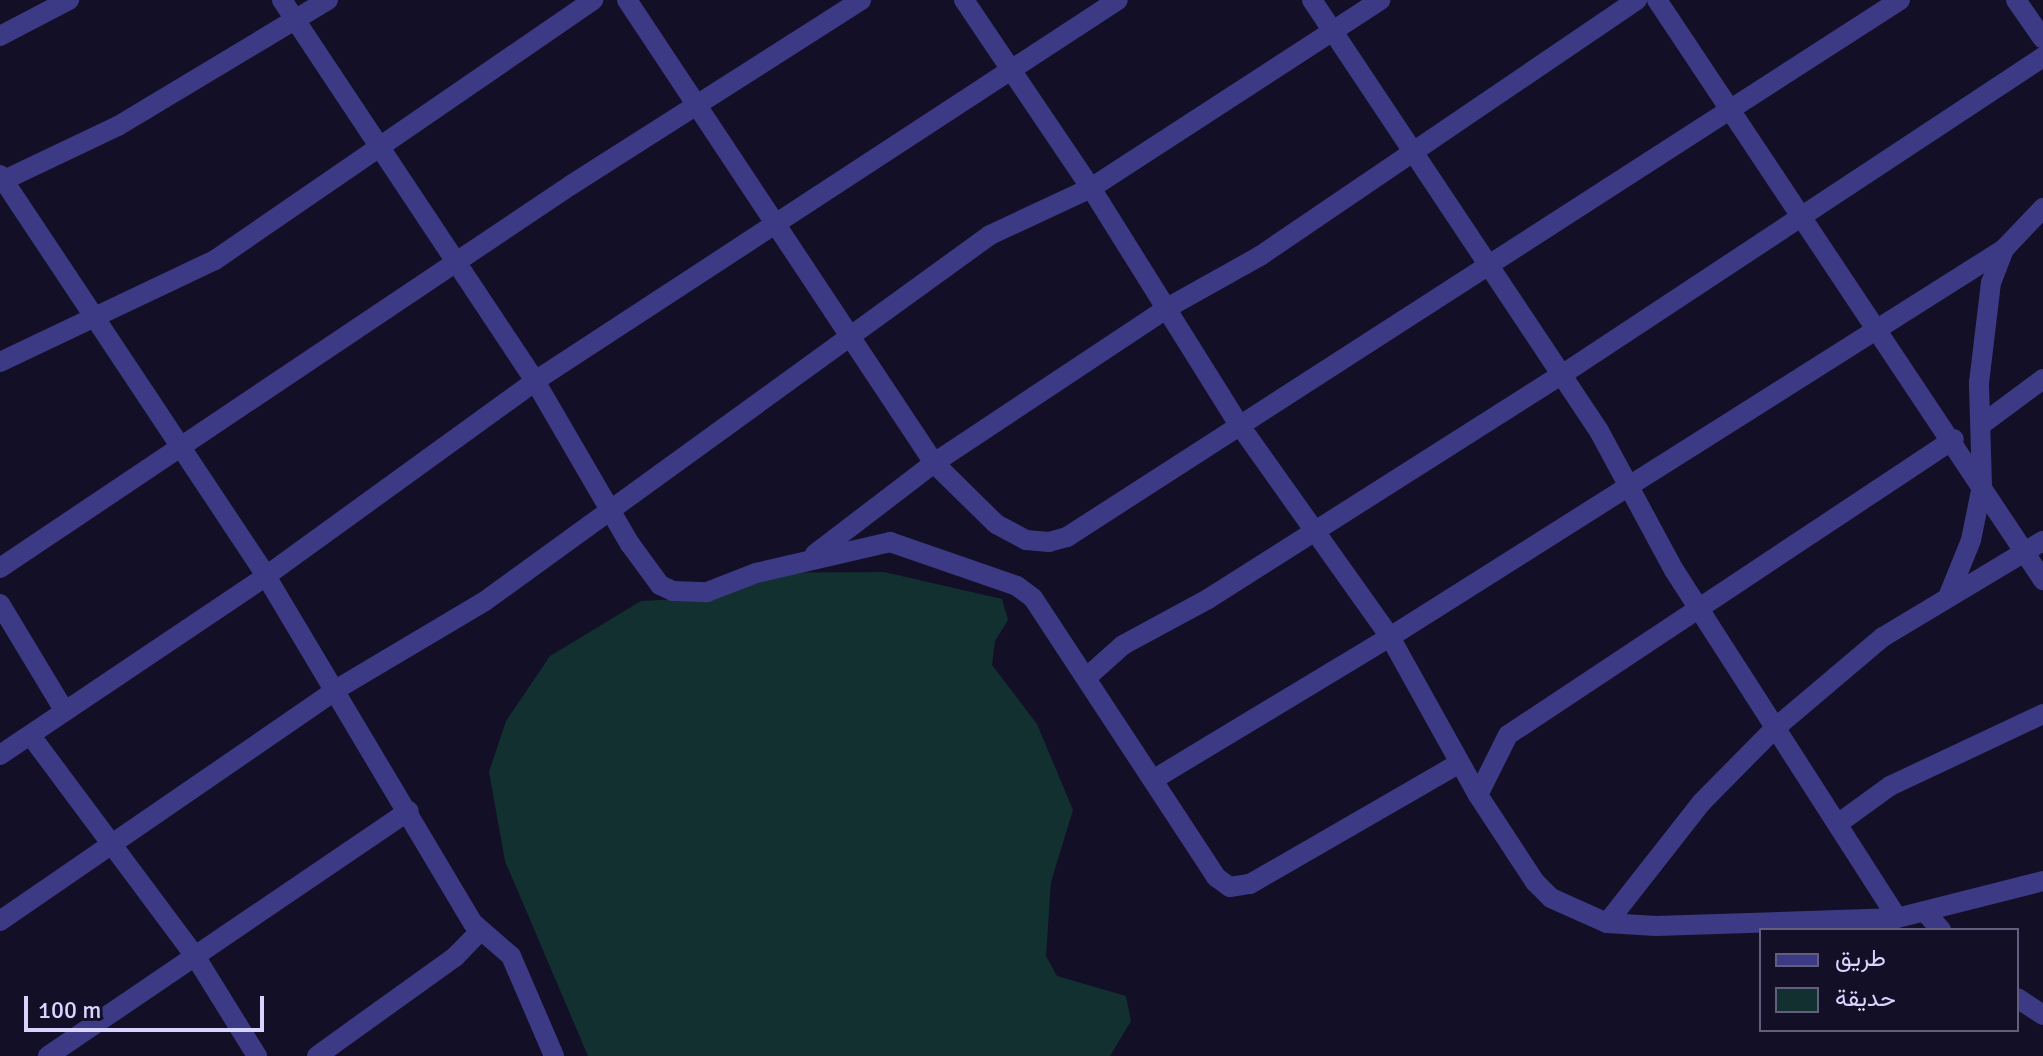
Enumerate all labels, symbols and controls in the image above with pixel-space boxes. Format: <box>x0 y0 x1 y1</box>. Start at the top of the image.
legend <box>1759 928 2019 1032</box>
text: طريق <box>1835 943 1886 973</box>
scale bar <box>28 980 268 1030</box>
text: حديقة <box>1835 983 1896 1013</box>
text: 100 m <box>38 995 101 1025</box>

